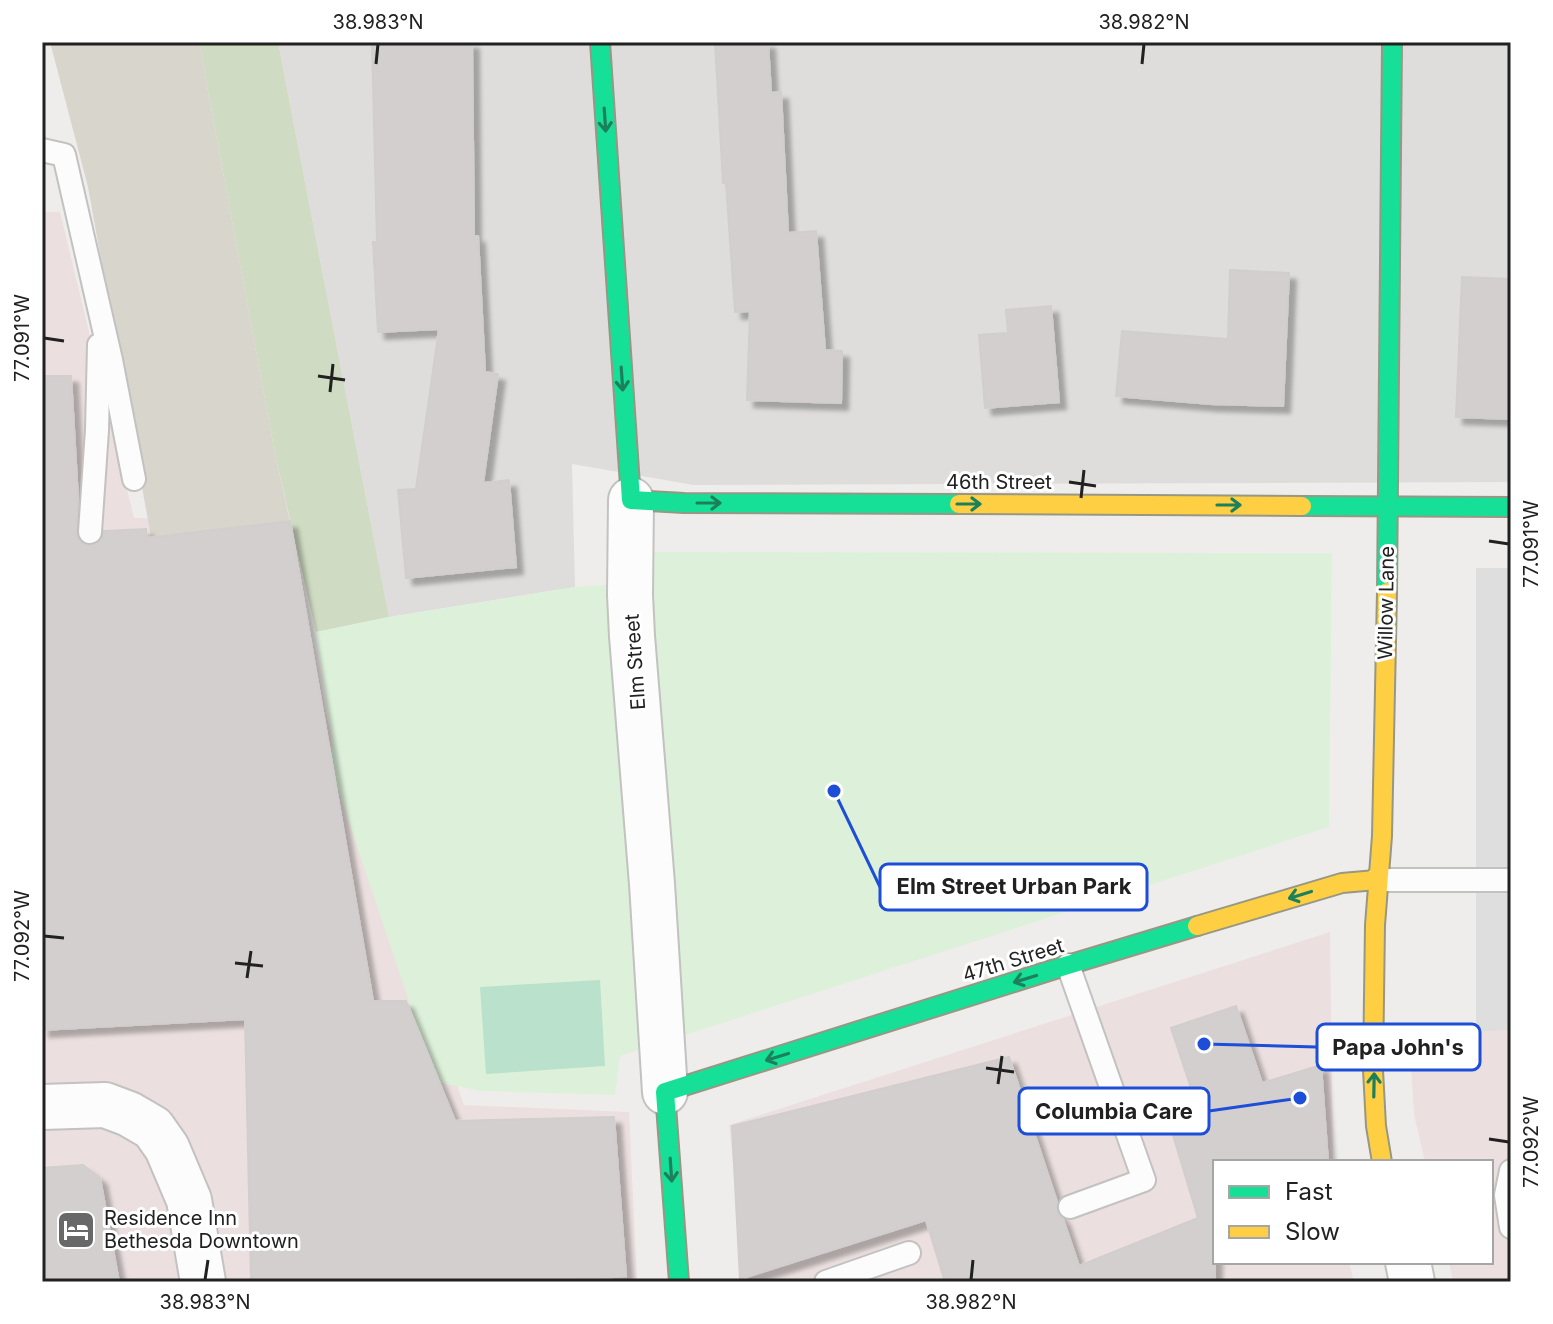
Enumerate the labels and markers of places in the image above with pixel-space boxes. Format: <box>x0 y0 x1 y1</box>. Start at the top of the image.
callout: Elm Street Urban Park <box>880 864 1147 910</box>
callout: Papa John's <box>1317 1024 1480 1070</box>
callout: Columbia Care <box>1019 1088 1209 1134</box>
place label: Residence Inn Bethesda Downtown <box>104 1206 299 1253</box>
hotel icon: Residence Inn Bethesda Downtown <box>55 1209 97 1251</box>

